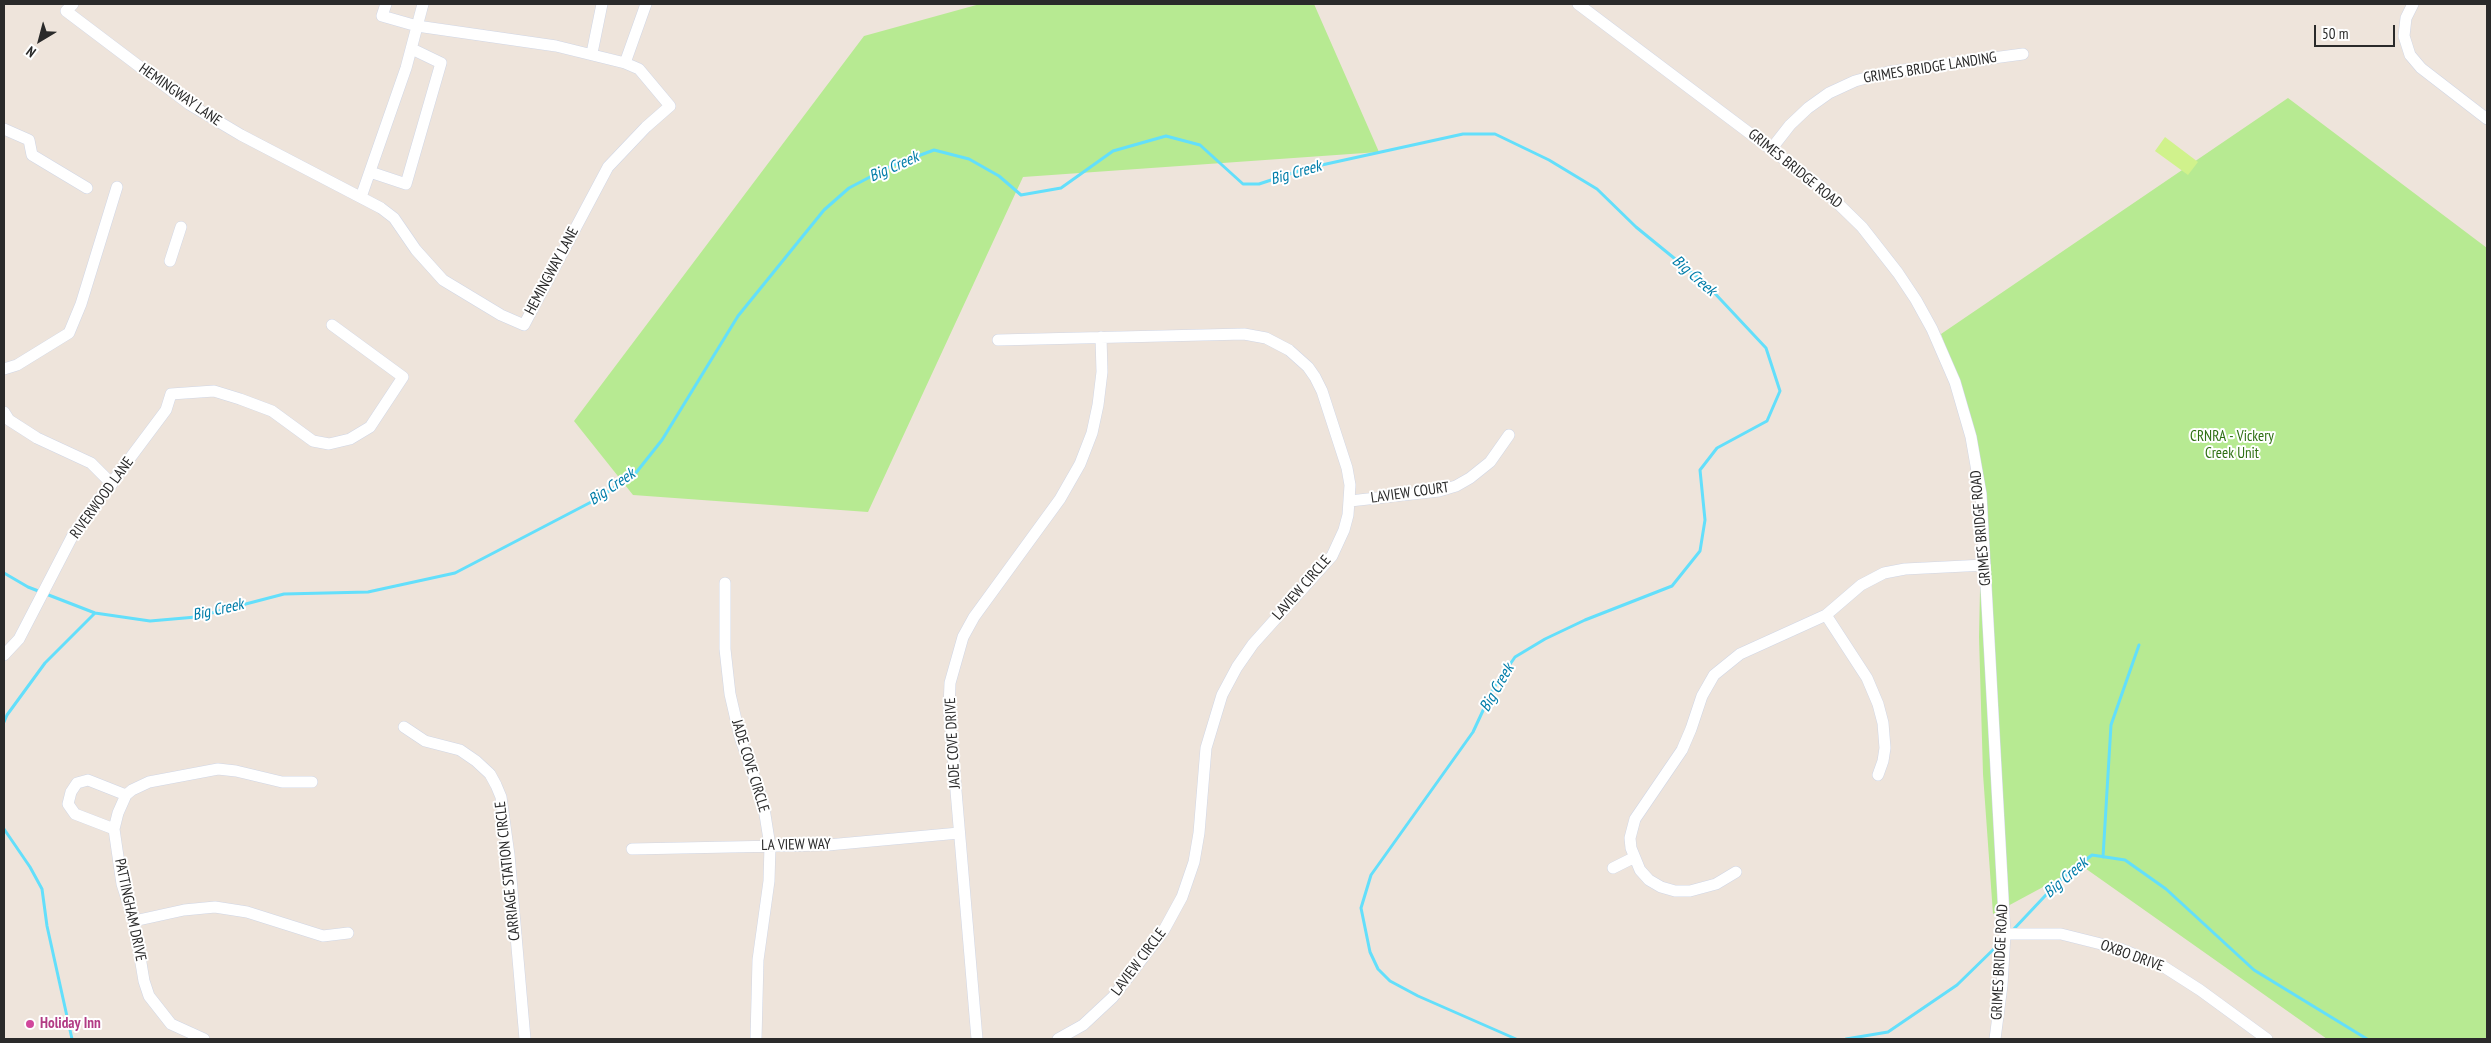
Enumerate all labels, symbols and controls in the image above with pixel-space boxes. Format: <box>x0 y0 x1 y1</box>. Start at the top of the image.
north arrow <box>15 15 65 65</box>
scale bar <box>2316 15 2397 47</box>
text: 50 m <box>2322 24 2348 43</box>
text: N <box>23 43 39 61</box>
street label: GRIMES BRIDGE LANDING <box>1862 49 1998 87</box>
street label: HEMINGWAY LANE <box>135 60 225 130</box>
street label: GRIMES BRIDGE ROAD <box>1744 126 1846 212</box>
water label: Big Creek <box>866 148 922 186</box>
water label: Big Creek <box>1268 157 1324 189</box>
street label: HEMINGWAY LANE <box>521 224 583 318</box>
water label: Big Creek <box>1668 252 1720 300</box>
park label: CRNRA - Vickery Creek Unit <box>2190 428 2274 463</box>
street label: RIVERWOOD LANE <box>66 454 138 542</box>
water label: Big Creek <box>585 464 639 510</box>
street label: GRIMES BRIDGE ROAD <box>1967 469 1995 587</box>
street label: LAVIEW COURT <box>1370 479 1450 507</box>
street label: LAVIEW CIRCLE <box>1269 552 1335 624</box>
water label: Big Creek <box>190 595 246 625</box>
water label: Big Creek <box>1476 661 1518 715</box>
street label: JADE COVE DRIVE <box>942 697 964 789</box>
street label: JADE COVE CIRCLE <box>727 718 773 814</box>
street label: CARRIAGE STATION CIRCLE <box>492 800 524 942</box>
street label: LA VIEW WAY <box>761 835 831 855</box>
water label: Big Creek <box>2040 854 2092 902</box>
street label: PATTINGHAM DRIVE <box>110 857 150 963</box>
street label: GRIMES BRIDGE ROAD <box>1988 904 2012 1020</box>
street label: LAVIEW CIRCLE <box>1108 925 1170 999</box>
street label: OXBO DRIVE <box>2098 936 2166 976</box>
place label: Holiday Inn <box>40 1015 101 1033</box>
marker: Holiday Inn <box>24 1018 36 1030</box>

